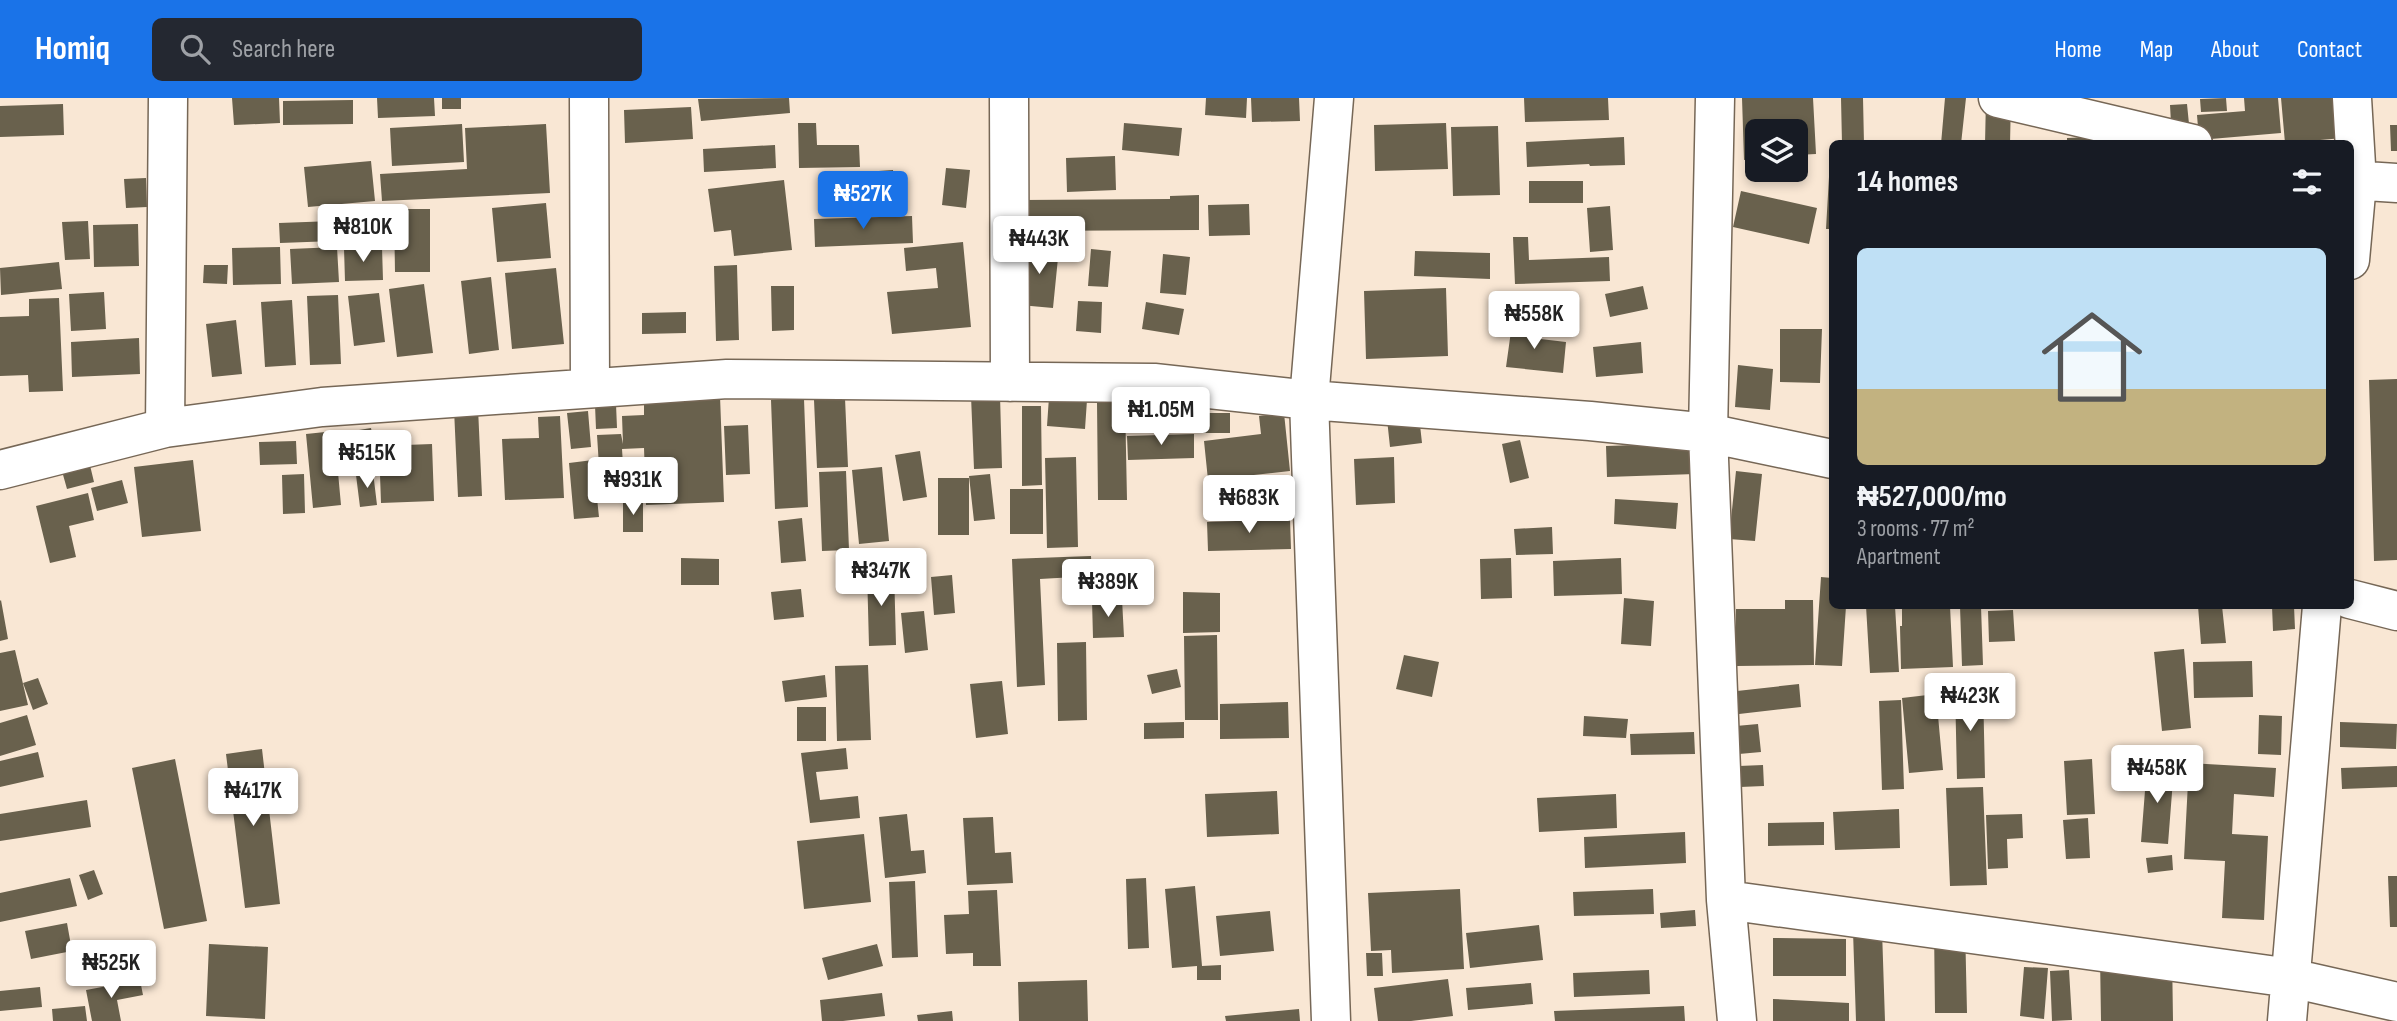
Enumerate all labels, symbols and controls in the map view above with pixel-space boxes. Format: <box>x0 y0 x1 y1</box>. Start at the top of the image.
search box <box>152 18 642 81</box>
text: Homiq <box>35 29 110 69</box>
icon: search <box>176 30 214 68</box>
text: Search here <box>232 34 335 65</box>
text: Home <box>2054 35 2102 64</box>
text: Map <box>2140 35 2173 64</box>
text: About <box>2211 35 2259 64</box>
text: Contact <box>2297 35 2362 64</box>
map controls <box>1745 119 1808 182</box>
button: layers <box>1745 119 1808 182</box>
icon: filters <box>2288 163 2326 201</box>
text: 14 homes <box>1857 164 1958 200</box>
pin: ₦527K <box>814 172 912 231</box>
text: ₦527K <box>834 180 892 208</box>
pin: ₦810K <box>314 204 412 264</box>
text: ₦810K <box>334 213 392 241</box>
pin: ₦443K <box>990 216 1088 276</box>
text: ₦443K <box>1009 225 1069 253</box>
pin: ₦558K <box>1485 292 1583 351</box>
icon: home <box>2029 294 2155 420</box>
text: ₦558K <box>1504 300 1564 328</box>
pin: ₦1.05M <box>1104 388 1218 447</box>
text: ₦1.05M <box>1128 396 1194 424</box>
pin: ₦515K <box>318 430 416 490</box>
text: ₦515K <box>338 439 396 467</box>
pin: ₦931K <box>584 458 682 517</box>
text: ₦931K <box>604 466 662 494</box>
pin: ₦683K <box>1200 476 1298 535</box>
text: ₦527,000/mo <box>1857 479 2007 515</box>
text: ₦683K <box>1219 484 1279 512</box>
text: 3 rooms · 77 m² <box>1857 515 1975 543</box>
text: Apartment <box>1857 543 1941 571</box>
pin: ₦347K <box>832 548 930 608</box>
text: ₦347K <box>852 557 910 585</box>
pin: ₦389K <box>1059 560 1157 619</box>
text: ₦389K <box>1078 568 1138 596</box>
pin: ₦423K <box>1921 674 2019 733</box>
text: ₦423K <box>1940 682 2000 710</box>
pin: ₦458K <box>2108 746 2206 805</box>
text: ₦458K <box>2127 754 2187 782</box>
pin: ₦417K <box>204 768 302 828</box>
text: ₦417K <box>224 777 282 805</box>
pin: ₦525K <box>62 940 160 1000</box>
text: ₦525K <box>82 949 140 977</box>

